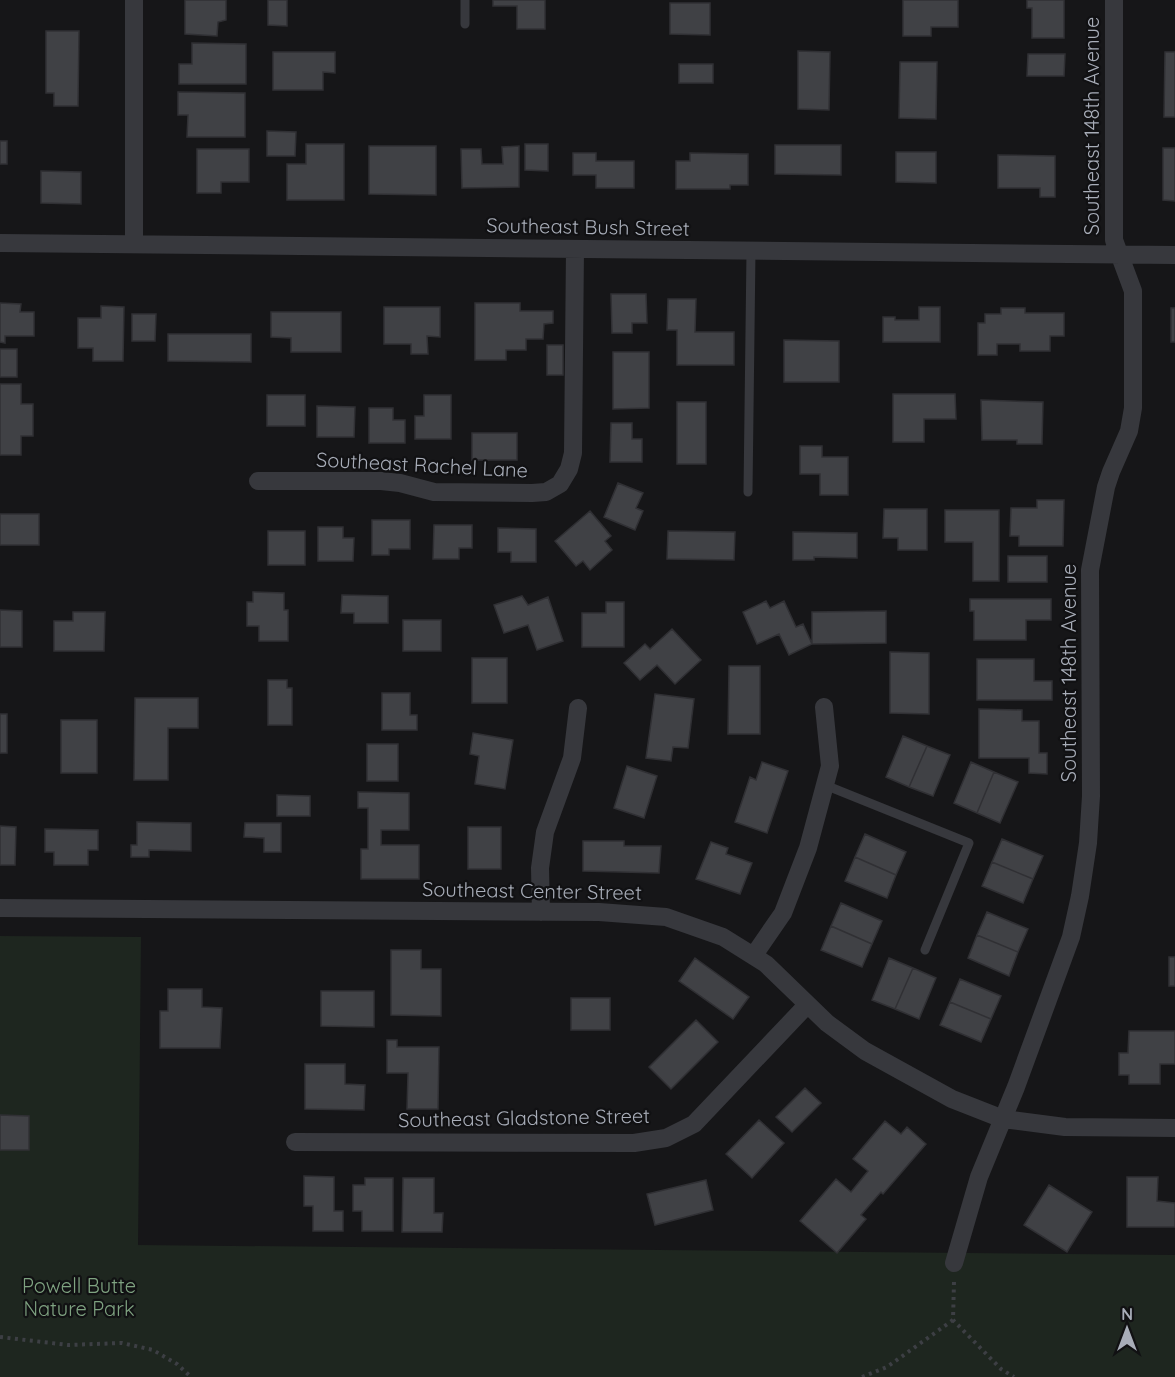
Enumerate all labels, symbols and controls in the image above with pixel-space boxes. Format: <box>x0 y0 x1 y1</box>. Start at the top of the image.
street label: Southeast 148th Avenue <box>1079 17 1104 235</box>
street label: Southeast Bush Street <box>486 212 690 241</box>
street label: Southeast Rachel Lane <box>315 446 529 483</box>
street label: Southeast 148th Avenue <box>1056 564 1081 782</box>
street label: Southeast Center Street <box>422 876 642 905</box>
street label: Southeast Gladstone Street <box>398 1103 650 1132</box>
park label: Powell Butte Nature Park <box>22 1273 136 1321</box>
north arrow <box>1097 1299 1157 1359</box>
text: N <box>1121 1304 1133 1324</box>

